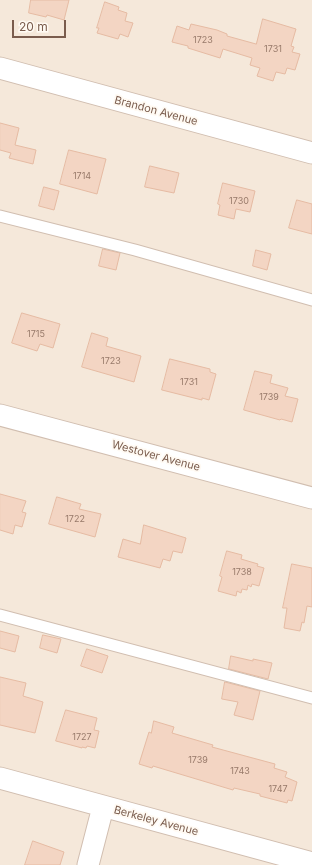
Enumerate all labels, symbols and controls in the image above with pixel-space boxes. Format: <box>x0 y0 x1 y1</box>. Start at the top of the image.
scale bar <box>14 12 68 38</box>
text: 20 m <box>19 19 48 34</box>
house number: 1723 <box>193 35 213 45</box>
house number: 1731 <box>264 44 282 54</box>
street label: Brandon Avenue <box>113 94 199 128</box>
house number: 1714 <box>73 171 91 181</box>
house number: 1730 <box>229 196 249 206</box>
house number: 1715 <box>27 329 45 339</box>
house number: 1723 <box>101 356 121 366</box>
house number: 1731 <box>180 377 198 387</box>
house number: 1739 <box>259 392 279 402</box>
street label: Westover Avenue <box>111 438 201 474</box>
house number: 1722 <box>65 514 85 524</box>
house number: 1738 <box>232 567 252 577</box>
house number: 1727 <box>72 732 92 742</box>
house number: 1739 <box>188 755 208 765</box>
house number: 1743 <box>230 766 250 776</box>
house number: 1747 <box>268 784 288 794</box>
street label: Berkeley Avenue <box>112 803 200 839</box>

